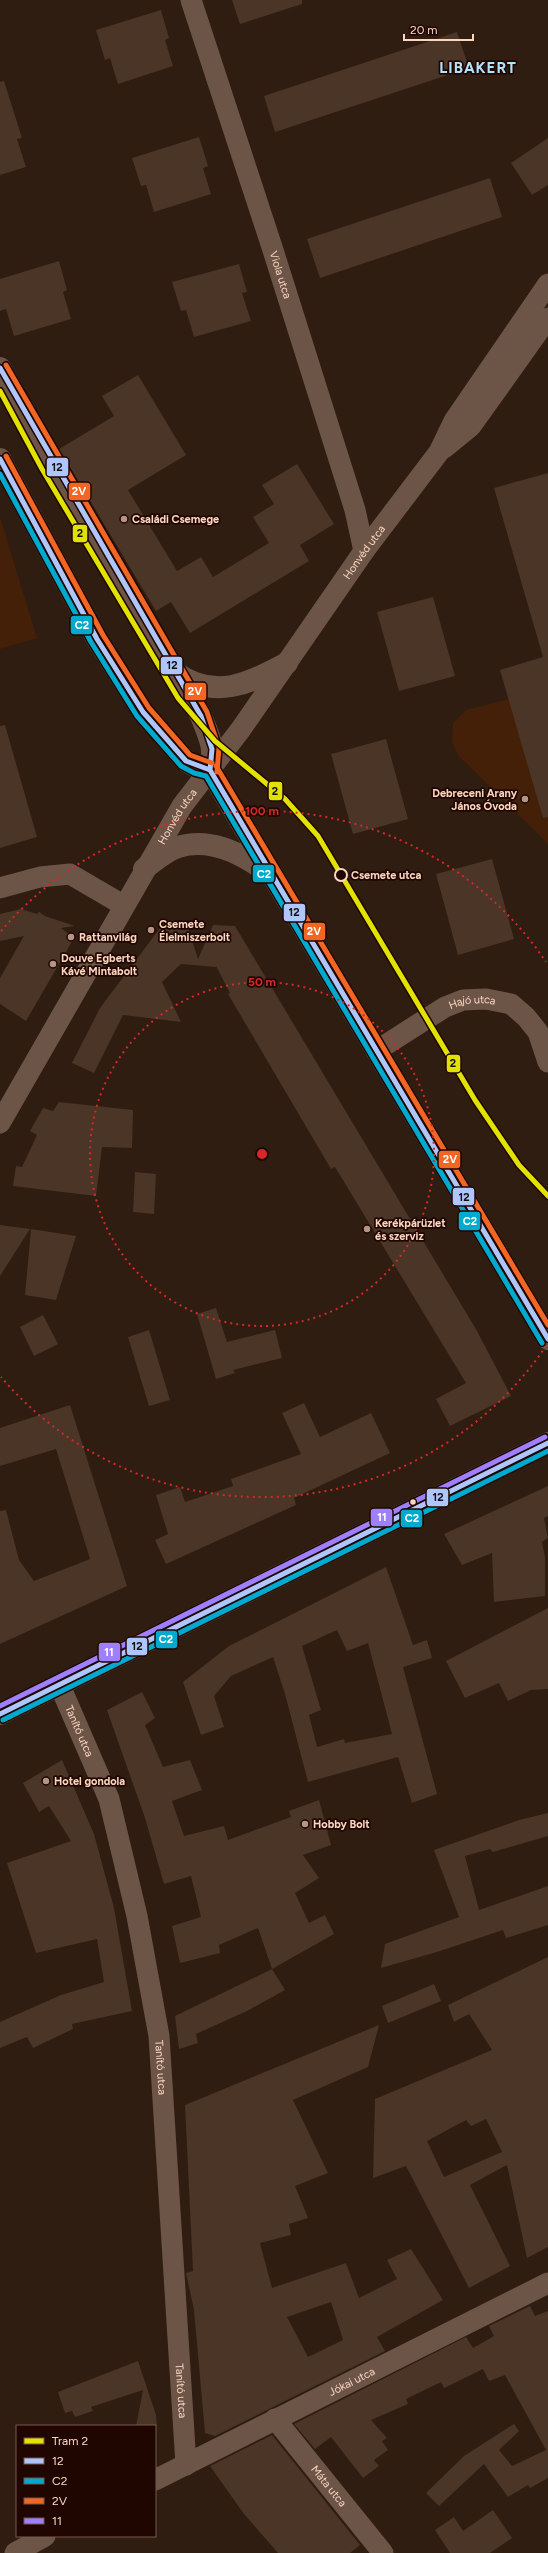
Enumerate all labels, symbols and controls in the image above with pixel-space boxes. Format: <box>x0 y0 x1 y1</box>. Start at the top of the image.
scale bar <box>404 16 473 42</box>
text: 20 m <box>410 23 438 37</box>
district label: LIBAKERT <box>439 59 517 77</box>
street label: Viola utca <box>267 249 294 300</box>
line badge: 12 <box>46 457 69 477</box>
text: 12 <box>51 461 63 474</box>
line badge: 2V <box>68 482 91 501</box>
text: 2V <box>72 485 86 498</box>
place label: Családi Csemege <box>132 513 219 526</box>
marker: Családi Csemege <box>119 514 129 524</box>
street label: Honvéd utca <box>341 523 388 582</box>
line badge: 2 <box>72 524 88 543</box>
text: 2 <box>77 527 83 540</box>
line badge: C2 <box>70 615 93 635</box>
text: C2 <box>75 619 89 632</box>
line badge: 12 <box>160 656 183 675</box>
text: 12 <box>166 659 178 672</box>
line badge: 2V <box>184 682 207 701</box>
text: 2V <box>188 685 202 698</box>
line badge: 2 <box>268 781 283 801</box>
text: 2 <box>272 785 278 798</box>
street label: Honvéd utca <box>155 786 200 847</box>
place label: Debreceni Arany János Óvoda <box>432 787 518 813</box>
marker: Debreceni Arany János Óvoda <box>520 794 530 804</box>
text: 100 m <box>245 804 279 818</box>
line badge: C2 <box>252 864 275 883</box>
text: C2 <box>257 868 271 881</box>
marker: Csemete utca <box>334 868 348 882</box>
place label: Csemete utca <box>351 869 421 882</box>
line badge: 12 <box>283 903 306 922</box>
text: 12 <box>288 906 300 919</box>
place label: Csemete Élelmiszerbolt <box>159 918 231 944</box>
line badge: 2V <box>303 922 326 941</box>
marker: Csemete Élelmiszerbolt <box>146 925 156 935</box>
text: 2V <box>307 925 321 938</box>
place label: Rattanvilág <box>79 931 137 944</box>
marker: Rattanvilág <box>66 932 76 942</box>
place label: Douve Egberts Kávé Mintabolt <box>61 952 138 978</box>
marker: Douve Egberts Kávé Mintabolt <box>48 959 58 969</box>
text: 50 m <box>248 975 276 989</box>
street label: Hajó utca <box>447 993 497 1012</box>
line badge: 2 <box>446 1054 461 1073</box>
text: 2 <box>450 1057 456 1070</box>
centre of rings <box>255 1147 269 1161</box>
line badge: 2V <box>438 1150 461 1169</box>
text: 2V <box>443 1153 457 1166</box>
line badge: 12 <box>452 1187 475 1206</box>
text: 12 <box>458 1191 470 1204</box>
line badge: C2 <box>458 1211 481 1231</box>
text: C2 <box>463 1215 477 1228</box>
place label: Kerékpárüzlet és szerviz <box>375 1217 446 1243</box>
marker: Kerékpárüzlet és szerviz <box>362 1224 372 1234</box>
line badge: 12 <box>426 1488 449 1507</box>
text: 12 <box>432 1491 444 1504</box>
unlabelled marker <box>408 1497 418 1507</box>
line badge: 11 <box>370 1508 393 1527</box>
line badge: C2 <box>400 1509 423 1528</box>
text: 11 <box>377 1511 387 1524</box>
text: C2 <box>405 1512 419 1525</box>
line badge: C2 <box>155 1630 178 1649</box>
text: C2 <box>159 1633 173 1646</box>
line badge: 12 <box>126 1637 148 1656</box>
text: 12 <box>131 1640 143 1653</box>
line badge: 11 <box>98 1642 121 1662</box>
text: 11 <box>104 1646 114 1659</box>
street label: Tanító utca <box>62 1703 96 1759</box>
place label: Hotel gondola <box>54 1775 125 1788</box>
marker: Hotel gondola <box>41 1776 51 1786</box>
place label: Hobby Bolt <box>313 1818 370 1831</box>
marker: Hobby Bolt <box>300 1819 310 1829</box>
street label: Tanító utca <box>152 2040 169 2095</box>
street label: Tanító utca <box>173 2363 189 2419</box>
street label: Jókai utca <box>327 2365 377 2399</box>
legend <box>16 2425 156 2537</box>
text: Tram 2 <box>52 2434 88 2448</box>
text: 12 <box>52 2454 64 2468</box>
street label: Máta utca <box>308 2463 349 2510</box>
text: C2 <box>52 2474 67 2488</box>
text: 2V <box>52 2494 68 2508</box>
text: 11 <box>52 2514 62 2528</box>

